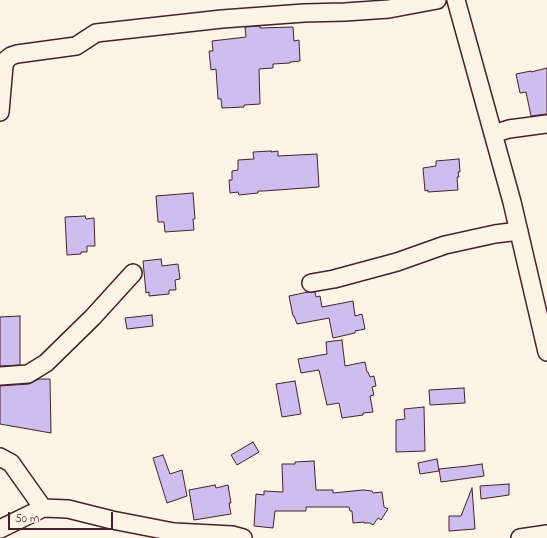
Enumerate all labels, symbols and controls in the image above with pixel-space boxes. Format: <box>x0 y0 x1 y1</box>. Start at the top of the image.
scale bar <box>10 504 115 530</box>
text: 50 m <box>15 510 39 528</box>

